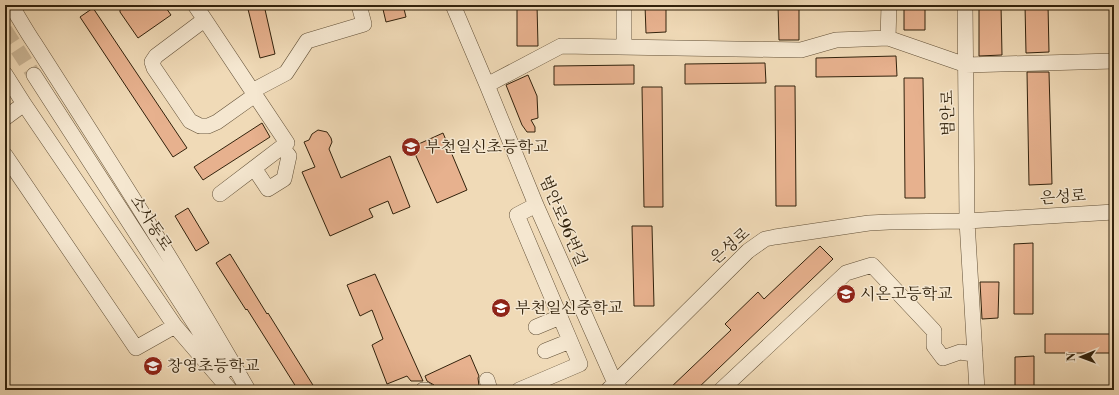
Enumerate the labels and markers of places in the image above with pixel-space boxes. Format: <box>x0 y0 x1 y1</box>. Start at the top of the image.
school or university icon: 부천일신초등학교 <box>400 136 422 158</box>
place label: 부천일신초등학교 <box>425 137 549 157</box>
school or university icon: 시온고등학교 <box>835 283 857 305</box>
place label: 시온고등학교 <box>860 284 953 304</box>
school or university icon: 부천일신중학교 <box>490 297 512 319</box>
place label: 부천일신중학교 <box>515 298 623 318</box>
school or university icon: 창영초등학교 <box>142 355 164 377</box>
place label: 창영초등학교 <box>167 356 260 376</box>

